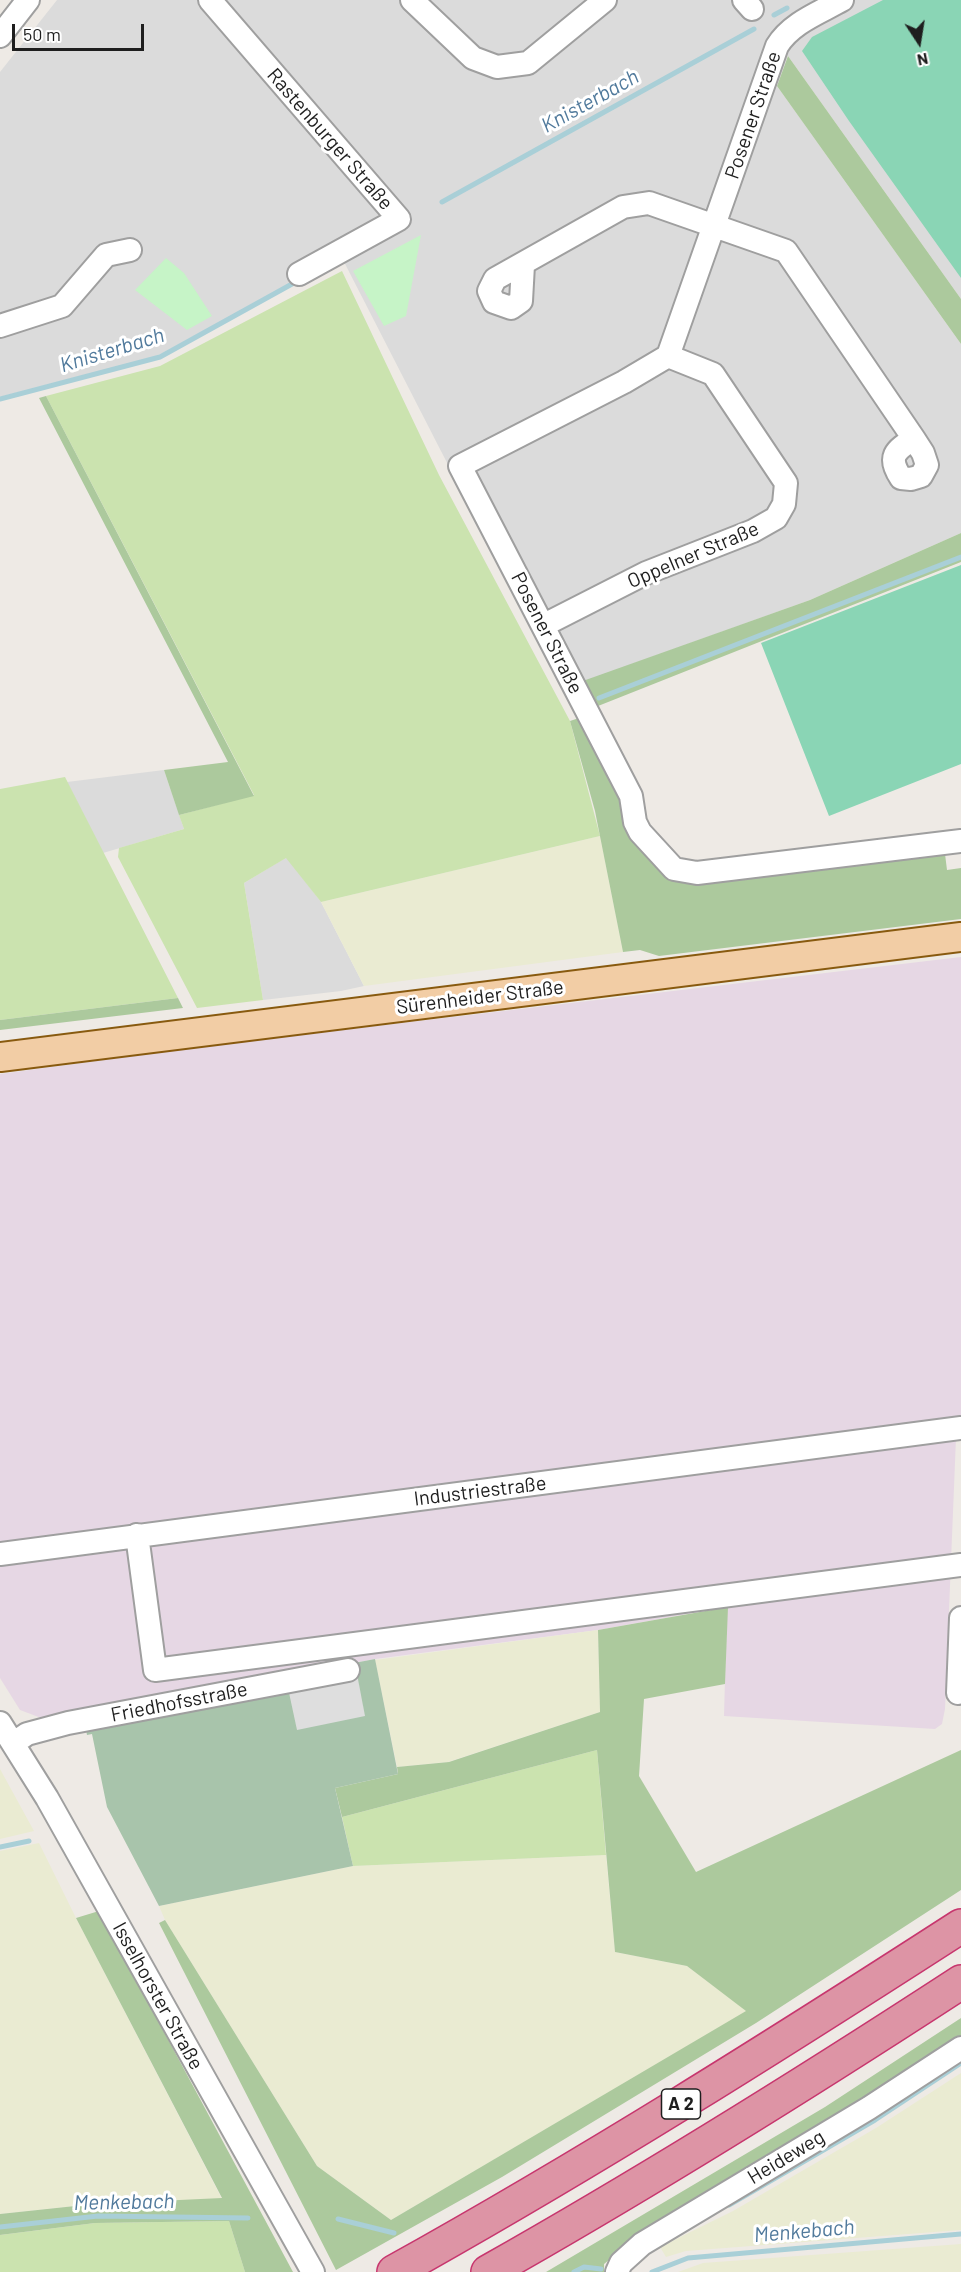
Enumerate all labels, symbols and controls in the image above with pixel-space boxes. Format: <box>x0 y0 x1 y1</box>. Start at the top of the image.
scale bar <box>15 12 147 50</box>
north arrow <box>889 12 949 72</box>
text: 50 m <box>23 23 61 45</box>
street label: Posener Straße <box>720 48 786 182</box>
text: N <box>916 50 930 70</box>
street label: Rastenburger Straße <box>262 63 398 215</box>
water label: Knisterbach <box>537 64 643 138</box>
water label: Knisterbach <box>57 322 167 378</box>
street label: Oppelner Straße <box>624 517 762 593</box>
street label: Posener Straße <box>506 568 588 698</box>
street label: Sürenheider Straße <box>395 975 565 1019</box>
street label: Industriestraße <box>412 1471 548 1511</box>
street label: Friedhofsstraße <box>109 1677 249 1727</box>
street label: Isselhorster Straße <box>108 1918 208 2074</box>
road number: A 2 <box>662 2089 700 2119</box>
street label: Heideweg <box>743 2125 829 2189</box>
water label: Menkebach <box>73 2189 175 2215</box>
water label: Menkebach <box>753 2214 855 2248</box>

